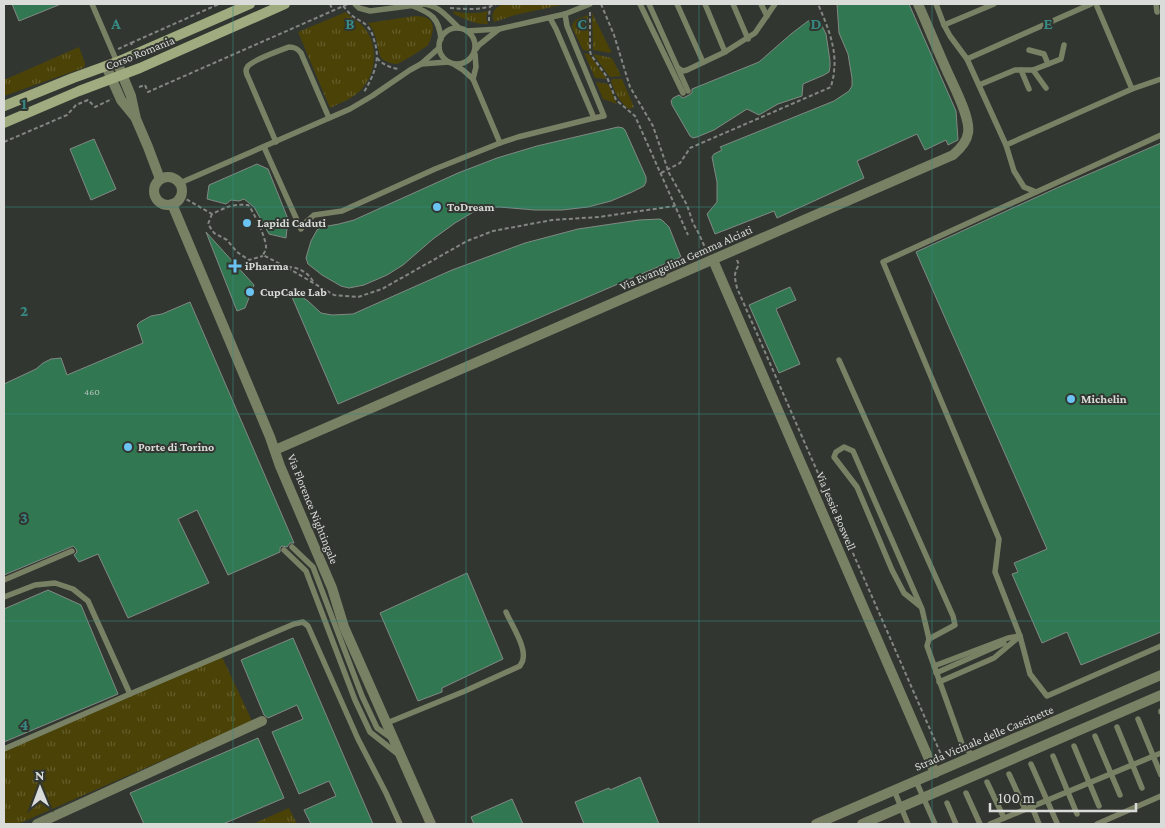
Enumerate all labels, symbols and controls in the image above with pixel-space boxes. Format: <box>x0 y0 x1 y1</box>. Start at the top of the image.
text: A <box>110 15 121 32</box>
text: B <box>345 15 355 32</box>
text: C <box>577 15 587 32</box>
text: D <box>810 15 822 32</box>
text: E <box>1043 15 1053 32</box>
street label: Corso Romania <box>104 33 177 73</box>
text: 1 <box>21 95 27 112</box>
place label: ToDream <box>447 200 495 214</box>
marker: ToDream <box>431 201 443 213</box>
place label: Lapidi Caduti <box>257 216 327 230</box>
marker: Lapidi Caduti <box>241 217 253 229</box>
street label: Via Evangelina Gemma Alciati <box>618 222 754 294</box>
place label: iPharma <box>245 259 289 273</box>
marker: iPharma <box>229 260 241 272</box>
place label: CupCake Lab <box>260 285 327 299</box>
marker: CupCake Lab <box>244 286 256 298</box>
text: 2 <box>20 302 28 319</box>
house number: 460 <box>84 386 100 397</box>
place label: Michelin <box>1081 392 1127 406</box>
marker: Michelin <box>1065 393 1077 405</box>
place label: Porte di Torino <box>138 440 214 454</box>
marker: Porte di Torino <box>122 441 134 453</box>
street label: Via Florence Nightingale <box>285 452 341 566</box>
street label: Via Jessie Boswell <box>813 470 859 552</box>
text: 3 <box>20 509 28 526</box>
street label: Strada Vicinale delle Cascinette <box>912 702 1056 774</box>
text: 4 <box>20 716 29 733</box>
north arrow <box>15 763 65 813</box>
text: N <box>35 767 45 783</box>
scale bar <box>990 780 1136 812</box>
text: 100 m <box>998 790 1035 806</box>

